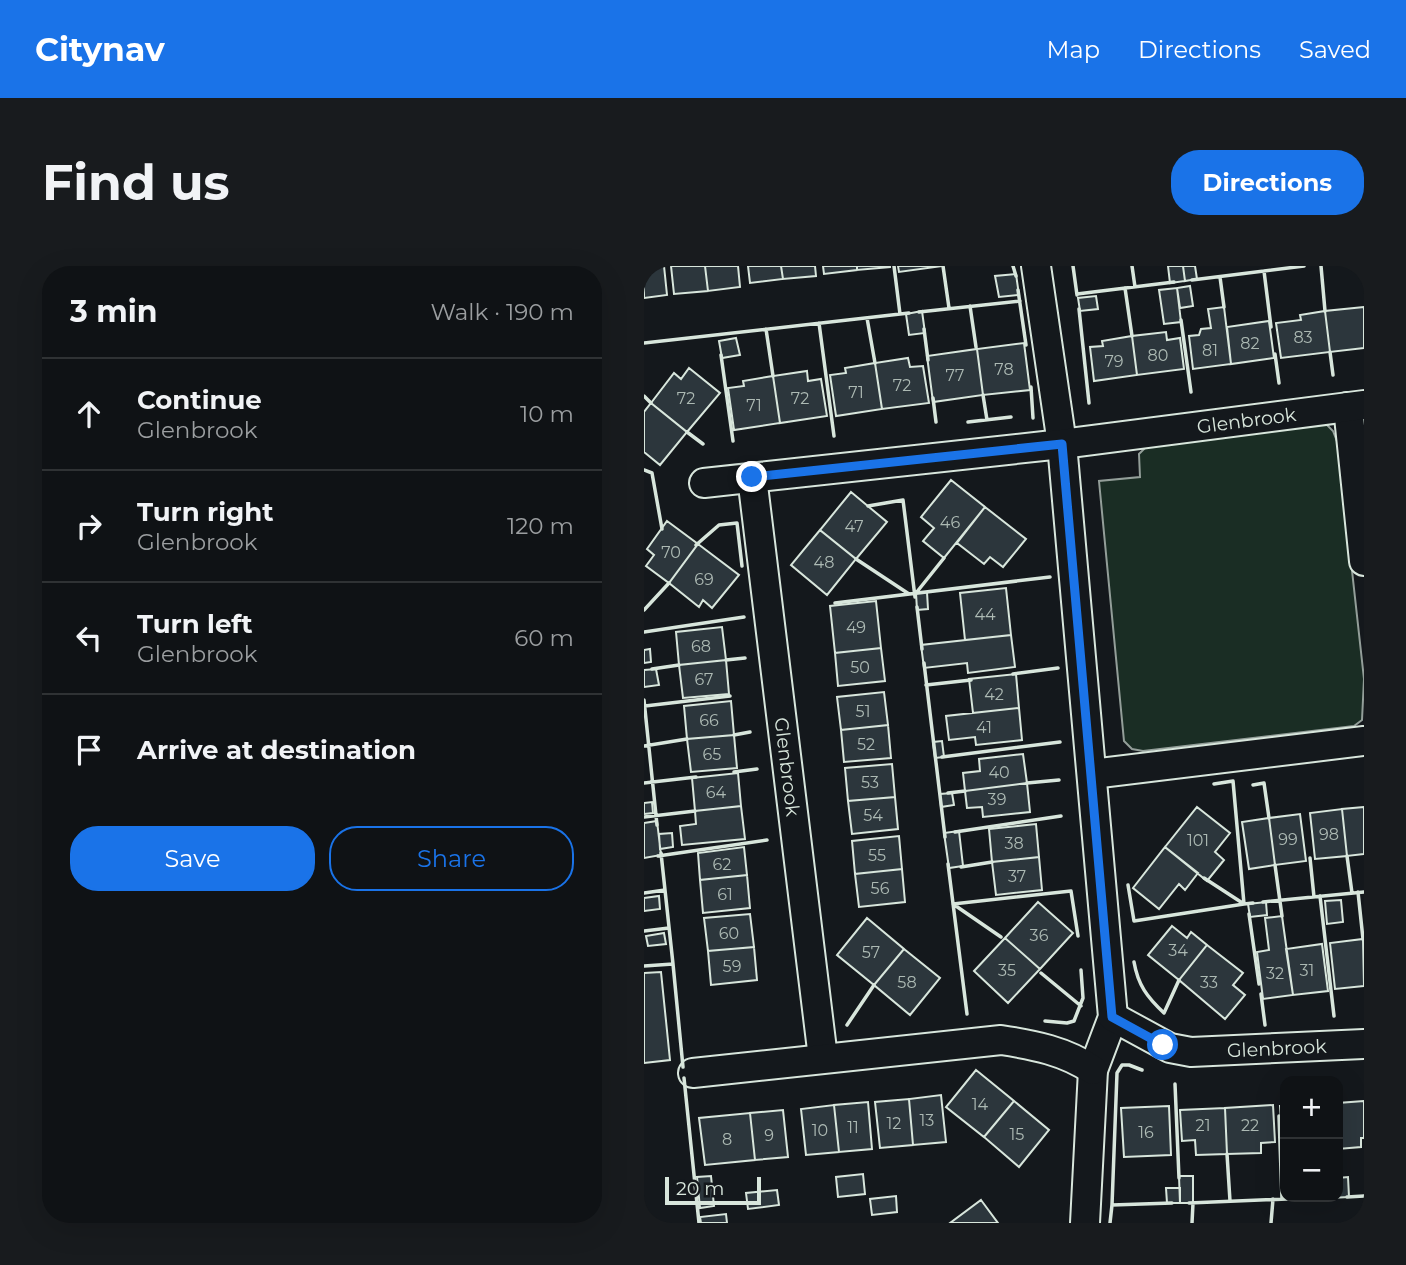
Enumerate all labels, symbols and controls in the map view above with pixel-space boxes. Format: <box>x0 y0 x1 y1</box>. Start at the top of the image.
text: Citynav <box>35 29 165 69</box>
text: Map <box>1047 35 1100 64</box>
text: Directions <box>1138 35 1261 64</box>
text: Saved <box>1299 35 1371 64</box>
button: Directions <box>1171 150 1364 215</box>
text: Find us <box>42 153 230 212</box>
text: 3 min <box>70 293 157 330</box>
text: Walk · 190 m <box>430 298 574 326</box>
house number: 83 <box>1293 328 1313 347</box>
house number: 82 <box>1240 334 1260 353</box>
house number: 81 <box>1202 341 1218 360</box>
house number: 80 <box>1148 346 1168 365</box>
house number: 79 <box>1104 352 1124 371</box>
house number: 78 <box>994 360 1014 379</box>
house number: 77 <box>946 366 964 385</box>
house number: 72 <box>893 376 911 395</box>
house number: 71 <box>848 383 864 402</box>
text: Continue <box>137 384 262 416</box>
house number: 72 <box>677 389 695 408</box>
house number: 72 <box>791 389 809 408</box>
icon: ahead <box>70 395 108 433</box>
house number: 71 <box>746 396 762 415</box>
text: 10 m <box>520 400 574 428</box>
street label: Glenbrook <box>1195 402 1298 438</box>
text: Glenbrook <box>137 416 258 444</box>
route end <box>736 461 767 492</box>
text: Turn right <box>137 496 273 528</box>
icon: right <box>70 507 108 545</box>
text: 120 m <box>507 512 574 540</box>
house number: 46 <box>940 513 960 532</box>
house number: 47 <box>844 517 864 536</box>
text: Glenbrook <box>137 528 258 556</box>
house number: 70 <box>661 543 681 562</box>
house number: 48 <box>814 553 834 572</box>
house number: 69 <box>694 570 714 589</box>
house number: 44 <box>974 605 996 624</box>
text: Turn left <box>137 608 253 640</box>
house number: 49 <box>846 618 866 637</box>
icon: left <box>70 619 108 657</box>
text: 60 m <box>514 624 574 652</box>
house number: 68 <box>691 637 711 656</box>
text: Glenbrook <box>137 640 258 668</box>
house number: 50 <box>850 658 870 677</box>
house number: 67 <box>694 670 714 689</box>
house number: 42 <box>984 685 1004 704</box>
house number: 51 <box>856 702 870 721</box>
house number: 66 <box>699 711 719 730</box>
street label: Glenbrook <box>770 716 805 818</box>
house number: 41 <box>976 718 992 737</box>
icon: arrive <box>70 731 108 769</box>
text: Arrive at destination <box>137 734 416 766</box>
house number: 52 <box>857 735 875 754</box>
house number: 65 <box>703 745 721 764</box>
house number: 40 <box>988 763 1010 782</box>
house number: 53 <box>861 773 879 792</box>
house number: 64 <box>706 783 727 802</box>
house number: 39 <box>988 790 1006 809</box>
house number: 54 <box>863 806 883 825</box>
house number: 98 <box>1319 825 1339 844</box>
button: Save <box>70 826 315 891</box>
button: Share <box>329 826 574 891</box>
house number: 99 <box>1278 830 1298 849</box>
house number: 101 <box>1187 831 1209 850</box>
house number: 38 <box>1004 834 1024 853</box>
house number: 55 <box>868 846 886 865</box>
house number: 62 <box>713 855 731 874</box>
house number: 37 <box>1008 867 1026 886</box>
house number: 56 <box>871 879 890 898</box>
house number: 61 <box>717 885 733 904</box>
house number: 60 <box>719 924 739 943</box>
house number: 36 <box>1030 926 1049 945</box>
house number: 34 <box>1168 941 1188 960</box>
house number: 57 <box>862 943 880 962</box>
house number: 59 <box>723 957 741 976</box>
house number: 35 <box>998 961 1016 980</box>
house number: 31 <box>1300 961 1314 980</box>
house number: 32 <box>1266 964 1284 983</box>
house number: 58 <box>897 973 917 992</box>
house number: 33 <box>1200 973 1218 992</box>
route start <box>1147 1029 1178 1060</box>
street label: Glenbrook <box>1226 1034 1328 1062</box>
map controls <box>1280 1076 1343 1202</box>
button: + <box>1280 1076 1343 1139</box>
house number: 14 <box>972 1095 989 1114</box>
house number: 13 <box>920 1111 934 1130</box>
house number: 12 <box>887 1114 901 1133</box>
house number: 21 <box>1196 1116 1210 1135</box>
house number: 22 <box>1241 1116 1259 1135</box>
house number: 11 <box>847 1118 859 1137</box>
house number: 10 <box>812 1121 828 1140</box>
house number: 16 <box>1138 1123 1154 1142</box>
house number: 15 <box>1010 1125 1024 1144</box>
house number: 9 <box>764 1126 774 1145</box>
house number: 8 <box>722 1130 732 1149</box>
button: − <box>1280 1139 1343 1202</box>
scale bar <box>665 1174 761 1206</box>
text: 20 m <box>676 1177 724 1200</box>

